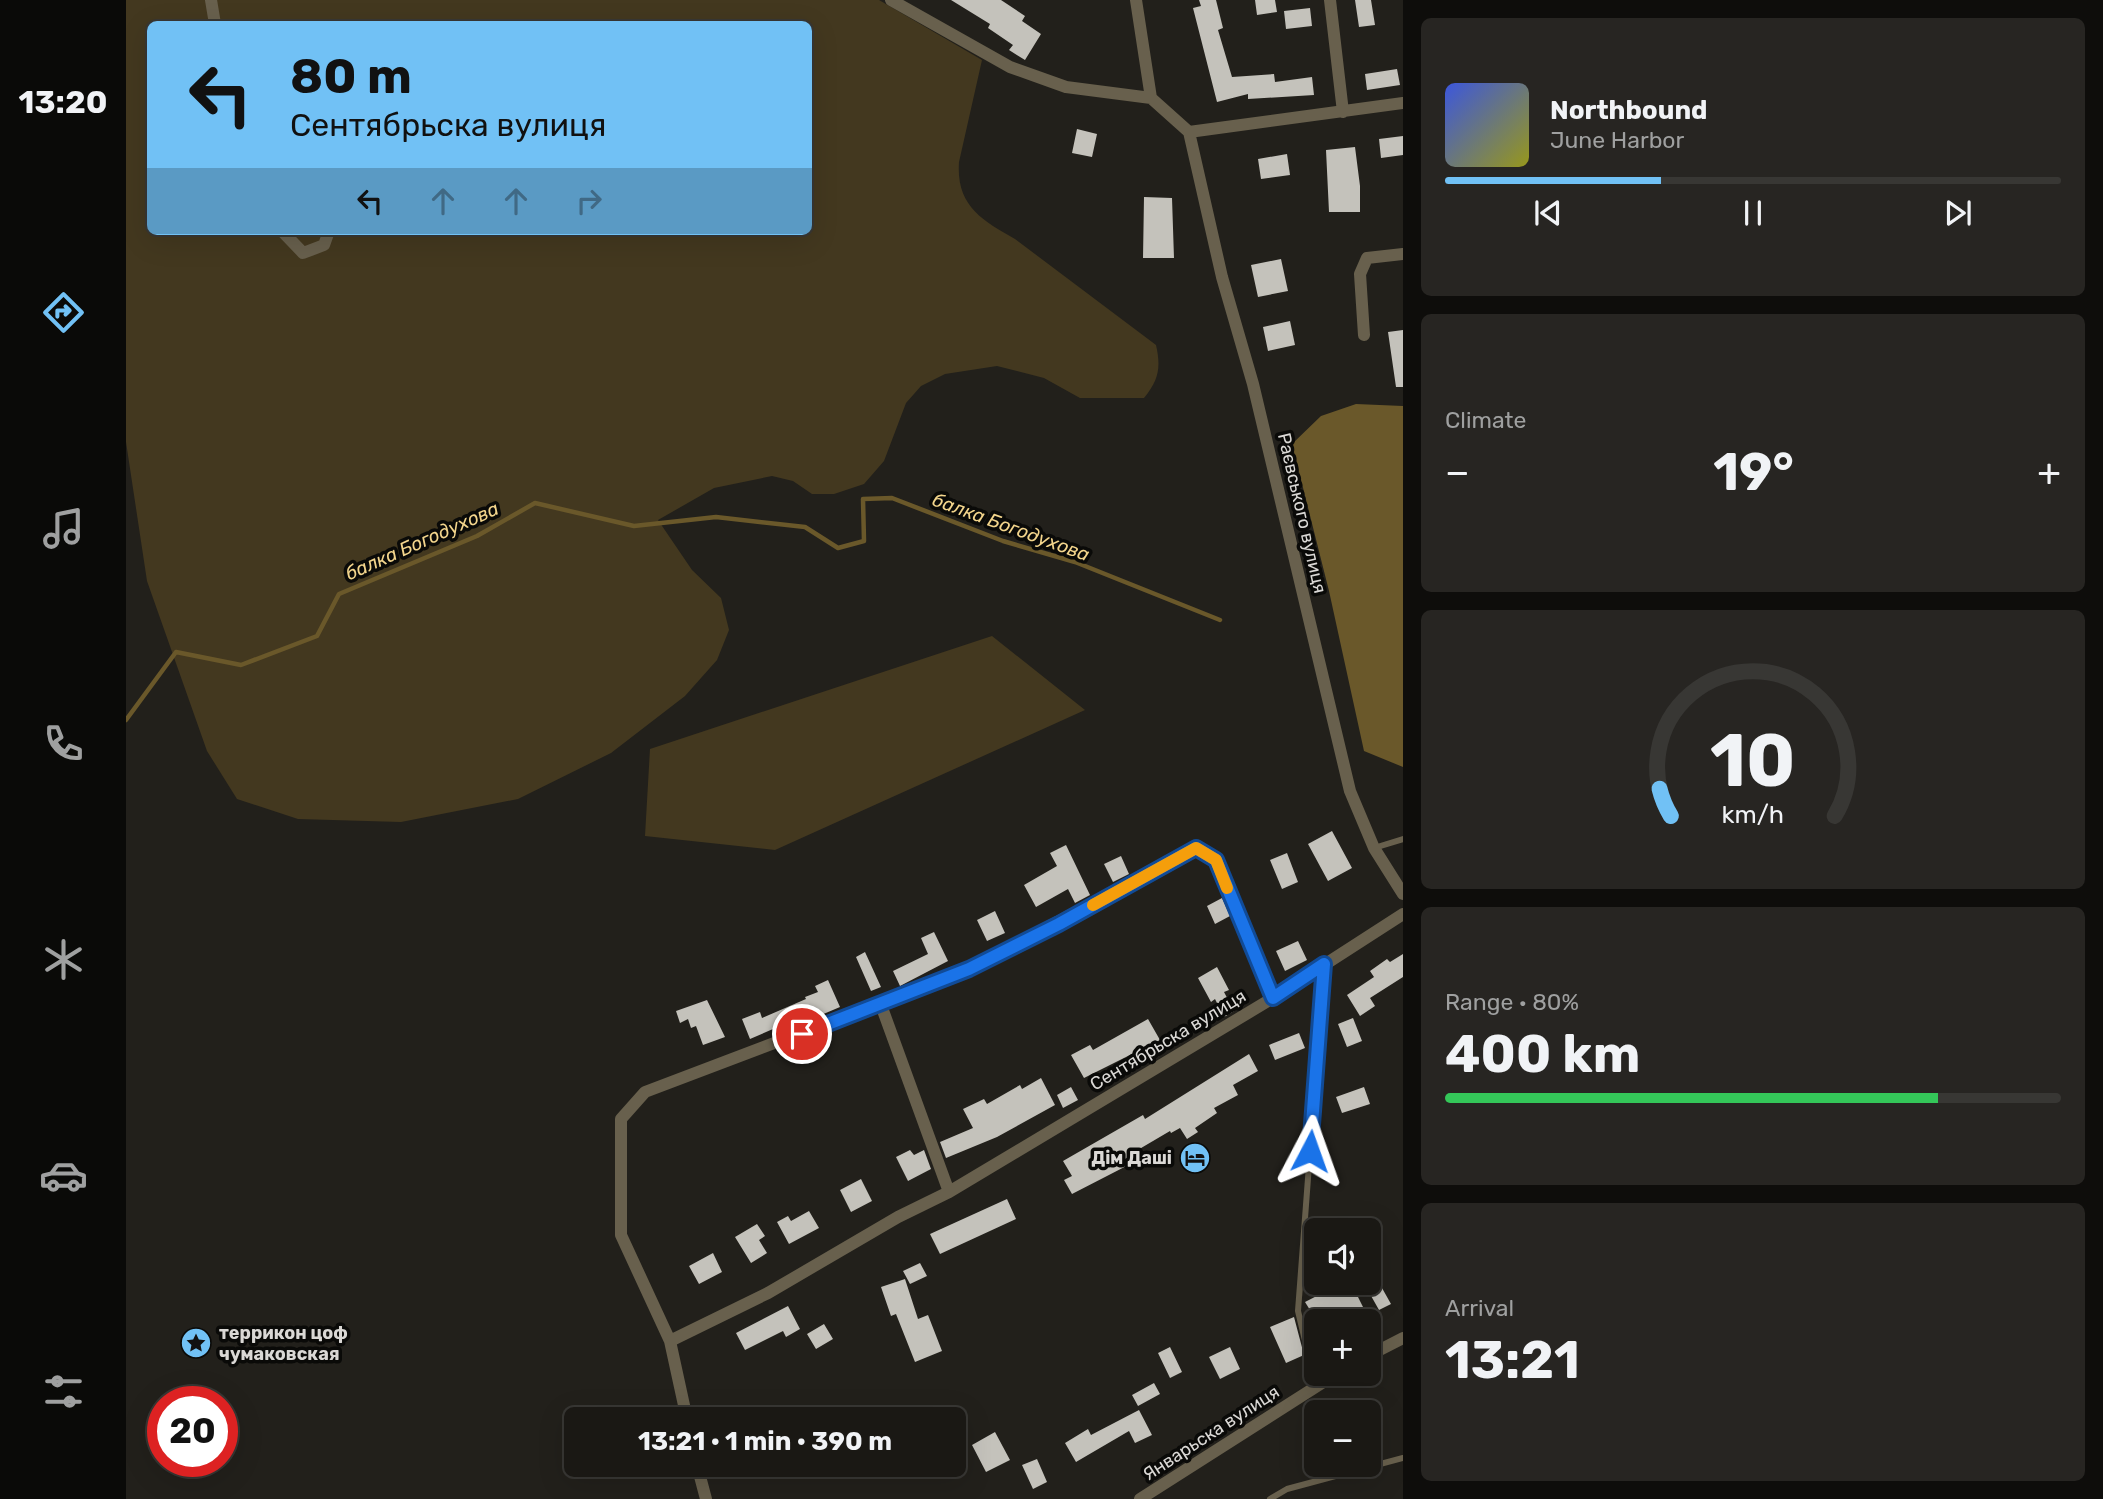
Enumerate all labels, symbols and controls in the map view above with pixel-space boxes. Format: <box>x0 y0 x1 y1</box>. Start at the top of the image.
text: 80 m <box>290 47 412 105</box>
icon: left <box>175 49 266 140</box>
text: 13:20 <box>19 83 107 121</box>
text: Northbound <box>1550 95 1708 126</box>
text: Сентябрьска вулиця <box>290 106 606 144</box>
text: June Harbor <box>1550 126 1684 154</box>
icon: left <box>351 182 389 220</box>
icon: ahead <box>424 182 462 220</box>
icon: ahead <box>497 182 535 220</box>
icon: right <box>570 182 608 220</box>
icon: previous <box>1529 194 1567 232</box>
icon: pause <box>1734 194 1772 232</box>
icon: next <box>1939 194 1977 232</box>
icon: directions <box>39 288 88 337</box>
text: Climate <box>1445 406 1526 434</box>
street label: Раєвського вулиця <box>1273 431 1331 595</box>
text: 19° <box>1713 441 1794 503</box>
text: − <box>1445 449 1470 495</box>
text: + <box>2037 449 2061 495</box>
water label: балка Богодухова <box>929 488 1093 566</box>
water label: балка Богодухова <box>342 497 502 585</box>
icon: music <box>39 504 88 553</box>
text: 10 <box>1710 718 1796 804</box>
icon: phone <box>39 719 88 768</box>
text: km/h <box>1722 799 1784 828</box>
icon: climate <box>39 935 88 984</box>
street label: Сентябрьска вулиця <box>1086 985 1250 1095</box>
text: Range · 80% <box>1445 988 1579 1016</box>
pin <box>772 1004 832 1064</box>
icon: arrive <box>783 1015 821 1053</box>
text: 400 km <box>1445 1023 1640 1085</box>
position arrow <box>1273 1114 1347 1188</box>
hotel icon: Дім Даші <box>1178 1141 1212 1175</box>
place label: Дім Даші <box>1091 1147 1172 1169</box>
icon: car <box>39 1151 88 1200</box>
map controls <box>1304 1218 1381 1477</box>
button: sound <box>1304 1218 1381 1295</box>
text: Arrival <box>1445 1294 1514 1322</box>
button: + <box>1304 1309 1381 1386</box>
place label: террикон цоф чумаковская <box>219 1322 348 1365</box>
place icon: террикон цоф чумаковская <box>179 1326 213 1360</box>
text: 13:21 <box>1445 1329 1580 1391</box>
icon: filters <box>39 1367 88 1416</box>
street label: Январьска вулиця <box>1139 1381 1283 1485</box>
speed limit sign: 20 <box>147 1386 238 1477</box>
button: − <box>1304 1400 1381 1477</box>
text: 13:21 · 1 min · 390 m <box>638 1426 892 1457</box>

